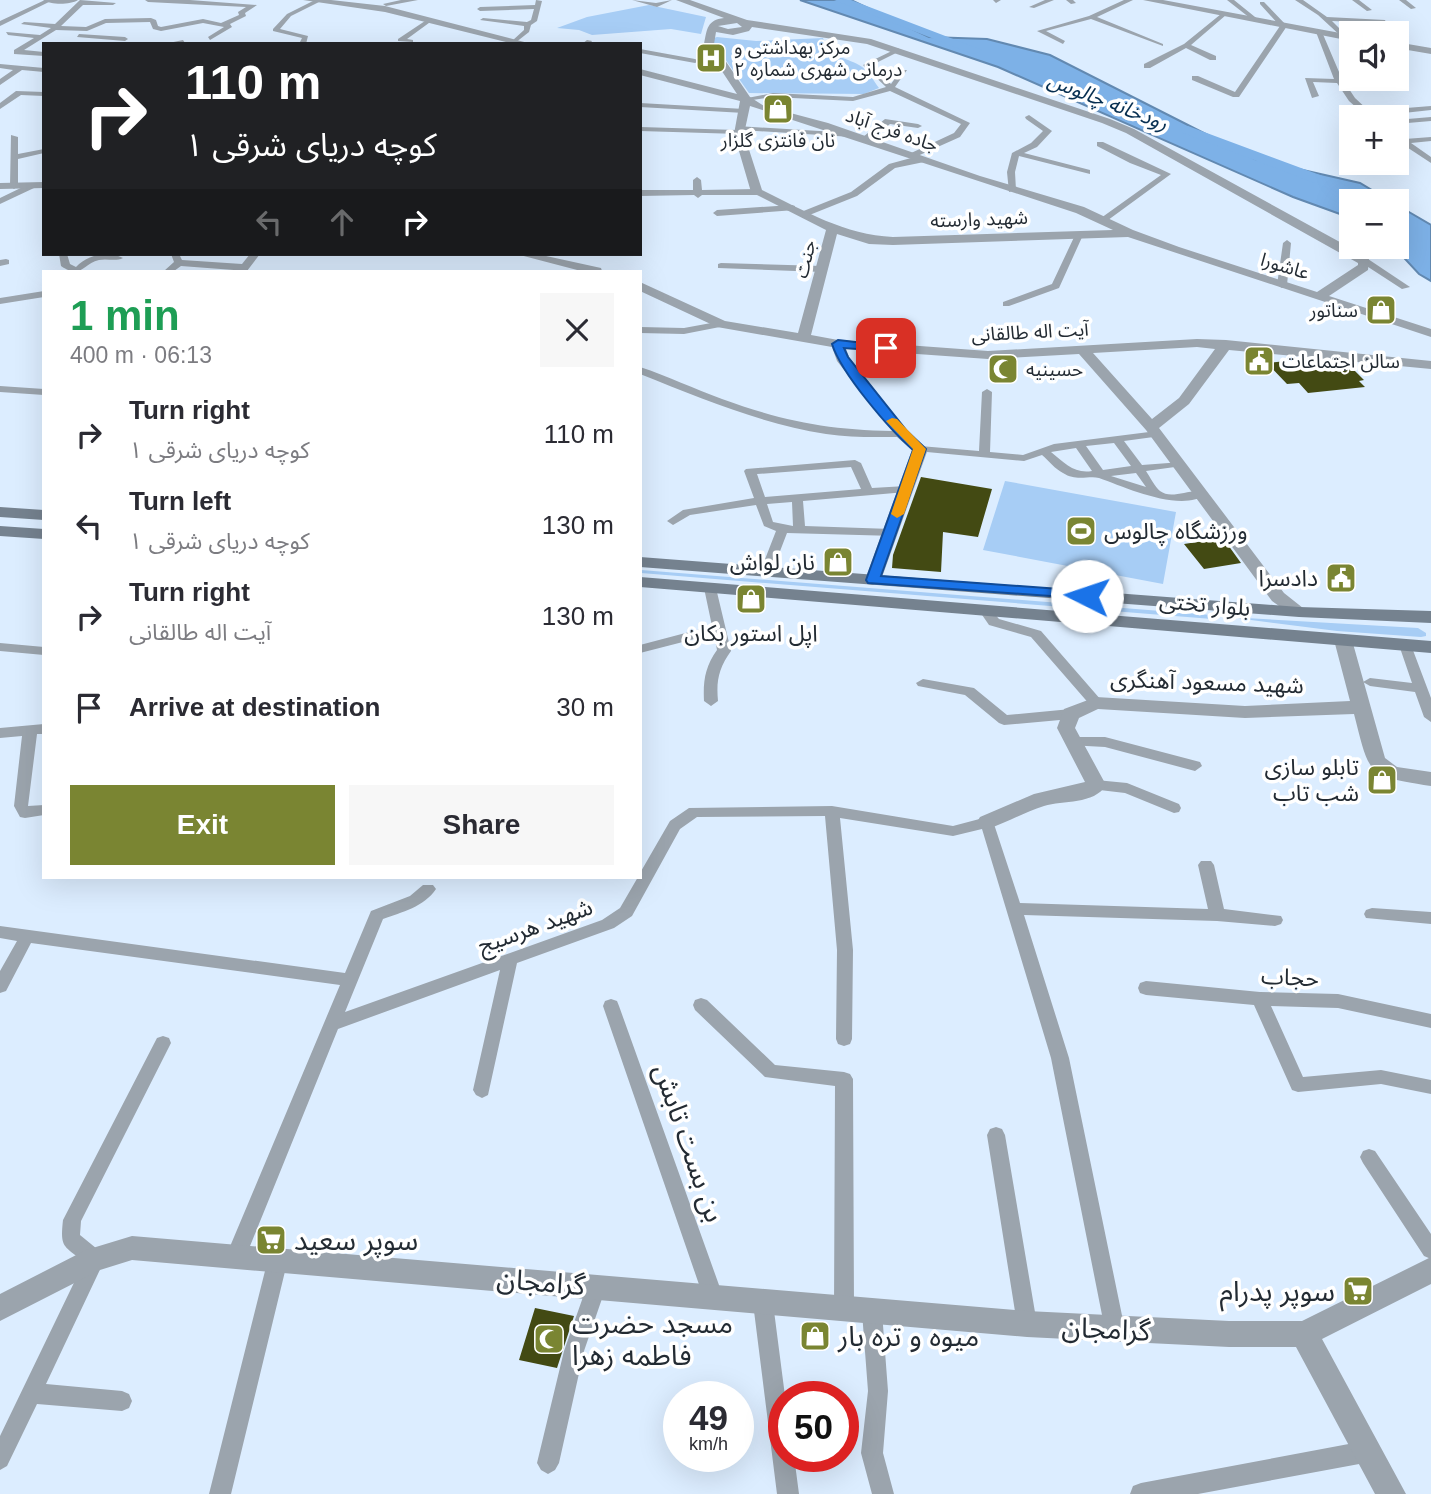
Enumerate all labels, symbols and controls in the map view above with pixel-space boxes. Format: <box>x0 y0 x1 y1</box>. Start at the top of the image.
map controls <box>1339 21 1409 259</box>
button: sound <box>1339 21 1409 91</box>
place label: مرکز بهداشتی و درمانی شهری شماره ۲ <box>734 37 902 81</box>
hospital icon: مرکز بهداشتی و درمانی شهری شماره ۲ <box>694 41 728 75</box>
text: 110 m <box>185 55 321 109</box>
water label: رودخانه چالوس <box>1044 68 1171 137</box>
icon: right <box>70 70 161 161</box>
shop icon: نان فانتزی گلزار <box>761 92 795 126</box>
street label: جاده فرج آباد <box>842 104 941 158</box>
button: + <box>1339 105 1409 175</box>
text: کوچه دریای شرقی ۱ <box>185 127 437 163</box>
place label: نان فانتزی گلزار <box>720 130 835 152</box>
button: − <box>1339 189 1409 259</box>
icon: left <box>250 203 288 241</box>
icon: ahead <box>323 203 361 241</box>
icon: right <box>396 203 434 241</box>
street label: شهید وارسته <box>930 207 1028 232</box>
street label: جنت <box>790 238 820 280</box>
street label: عاشورا <box>1258 249 1312 284</box>
text: 1 min <box>70 292 180 339</box>
button: close <box>540 293 614 367</box>
shop icon: سناتور <box>1364 293 1398 327</box>
place label: سناتور <box>1308 300 1358 322</box>
pin <box>856 318 916 378</box>
street label: آیت اله طالقانی <box>971 318 1091 347</box>
icon: arrive <box>867 329 905 367</box>
text: 400 m · 06:13 <box>70 342 212 368</box>
public building icon: سالن اجتماعات <box>1242 344 1276 378</box>
place label: سالن اجتماعات <box>1282 351 1400 373</box>
mosque icon: حسینیه <box>986 352 1020 386</box>
place label: حسینیه <box>1026 359 1083 380</box>
text: Turn right <box>129 395 250 425</box>
icon: right <box>70 416 108 454</box>
text: 110 m <box>544 419 614 449</box>
text: کوچه دریای شرقی ۱ <box>129 437 310 463</box>
text: Turn left <box>129 486 231 516</box>
icon: left <box>70 507 108 545</box>
text: 130 m <box>542 510 614 540</box>
sports icon: ورزشگاه چالوس <box>1064 514 1098 548</box>
place label: ورزشگاه چالوس <box>1104 518 1247 546</box>
text: کوچه دریای شرقی ۱ <box>129 528 310 554</box>
shop icon: نان لواش <box>821 545 855 579</box>
place label: نان لواش <box>730 549 815 576</box>
position arrow <box>1050 559 1124 633</box>
public building icon: دادسرا <box>1324 561 1358 595</box>
place label: دادسرا <box>1259 565 1318 592</box>
text: Turn right <box>129 577 250 607</box>
shop icon: اپل استور بکان <box>734 582 768 616</box>
street label: بلوار تختی <box>1158 587 1252 622</box>
icon: right <box>70 598 108 636</box>
text: 130 m <box>542 601 614 631</box>
text: آیت اله طالقانی <box>129 619 271 645</box>
place label: اپل استور بکان <box>684 620 818 648</box>
street label: شهید مسعود آهنگری <box>1110 666 1304 699</box>
icon: arrive <box>70 689 108 727</box>
text: Arrive at destination <box>129 692 380 722</box>
text: 30 m <box>556 692 614 722</box>
place label: تابلو سازی شب تاب <box>1264 754 1359 806</box>
shop icon: تابلو سازی شب تاب <box>1365 763 1399 797</box>
button: Exit <box>70 785 335 865</box>
button: Share <box>349 785 614 865</box>
street label: شهید هرسیج <box>474 893 597 963</box>
street label: حجاب <box>1260 963 1320 991</box>
street label: بن بست تابش <box>647 1060 731 1226</box>
supermarket icon: سوپر سعید <box>254 1223 288 1257</box>
place label: سوپر سعید <box>294 1225 418 1258</box>
street label: گرامجان <box>496 1263 587 1302</box>
supermarket icon: سوپر پدرام <box>1341 1274 1375 1308</box>
place label: سوپر پدرام <box>1220 1276 1335 1312</box>
place label: مسجد حضرت فاطمه زهرا <box>572 1308 733 1372</box>
street label: گرامجان <box>1061 1311 1151 1348</box>
shop icon: میوه و تره بار <box>798 1319 832 1353</box>
place label: میوه و تره بار <box>837 1321 979 1353</box>
mosque icon: مسجد حضرت فاطمه زهرا <box>532 1322 566 1356</box>
speed limit sign: 50 <box>768 1381 859 1472</box>
text: 49 <box>689 1398 728 1437</box>
text: km/h <box>689 1434 728 1454</box>

